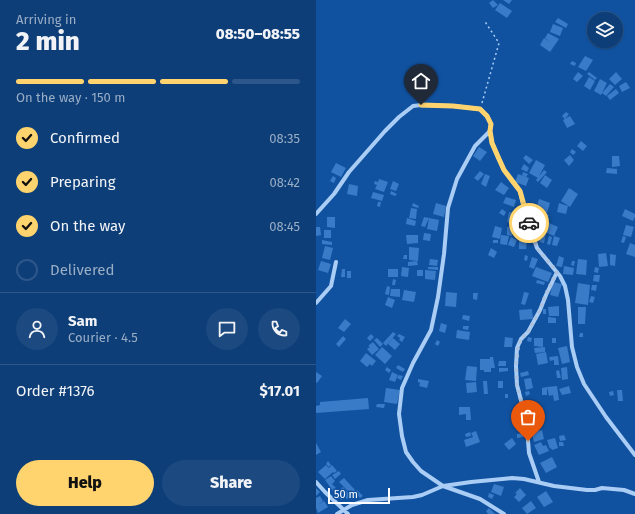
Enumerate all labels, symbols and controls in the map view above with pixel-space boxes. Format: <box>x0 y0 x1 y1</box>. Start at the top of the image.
text: Arriving in <box>16 12 76 27</box>
map controls <box>587 12 623 48</box>
button: layers <box>587 12 623 48</box>
text: 08:50–08:55 <box>216 25 300 43</box>
text: 2 min <box>16 26 80 57</box>
pin <box>404 64 438 105</box>
icon: home <box>410 70 432 92</box>
text: On the way · 150 m <box>16 90 125 105</box>
icon: check <box>16 127 38 149</box>
text: Confirmed <box>50 129 120 147</box>
text: 08:35 <box>269 131 300 146</box>
icon: check <box>16 171 38 193</box>
text: Preparing <box>50 173 115 191</box>
text: 08:42 <box>269 175 300 190</box>
courier <box>509 203 549 243</box>
icon: car <box>518 212 540 234</box>
icon: check <box>16 215 38 237</box>
text: On the way <box>50 217 125 235</box>
text: 08:45 <box>269 219 300 234</box>
text: Delivered <box>50 261 114 279</box>
button: person <box>16 308 58 350</box>
button: chat <box>206 308 248 350</box>
button: phone <box>258 308 300 350</box>
text: Sam <box>68 312 97 330</box>
text: Courier · 4.5 <box>68 330 138 345</box>
text: Order #1376 <box>16 382 95 400</box>
text: $17.01 <box>260 382 300 400</box>
pin <box>511 400 545 441</box>
icon: bag <box>517 406 539 428</box>
button: Help <box>16 460 154 506</box>
button: Share <box>162 460 300 506</box>
scale bar <box>328 486 390 505</box>
text: 50 m <box>334 488 358 501</box>

